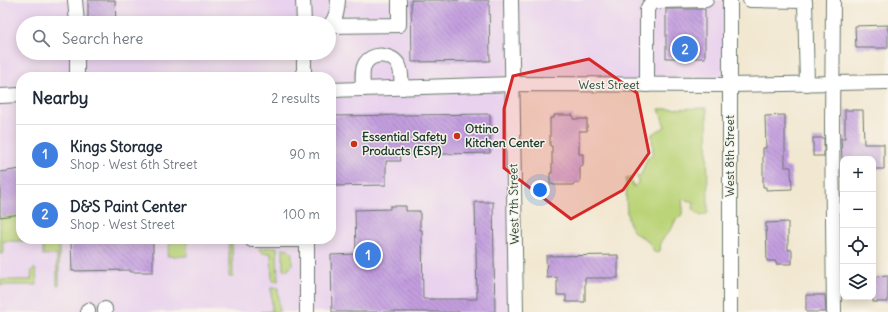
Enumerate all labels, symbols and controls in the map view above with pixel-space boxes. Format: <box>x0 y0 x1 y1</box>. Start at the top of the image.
search box <box>16 16 336 60</box>
icon: search <box>30 27 52 49</box>
text: Search here <box>62 29 143 48</box>
pin: 2 <box>672 34 698 64</box>
street label: West Street <box>578 77 640 92</box>
text: Nearby <box>32 87 88 109</box>
text: 2 results <box>271 90 320 107</box>
street label: West 8th Street <box>722 115 737 197</box>
place label: Ottino Kitchen Center <box>465 121 545 150</box>
place label: Essential Safety Products (ESP) <box>362 129 447 159</box>
marker: Ottino Kitchen Center <box>452 131 462 141</box>
text: Kings Storage <box>70 137 163 156</box>
marker: Essential Safety Products (ESP) <box>349 139 359 149</box>
text: 1 <box>42 146 48 163</box>
text: 90 m <box>289 146 320 163</box>
text: Shop · West 6th Street <box>70 156 197 173</box>
map controls <box>840 156 876 300</box>
button: + <box>840 156 876 192</box>
street label: West 7th Street <box>505 163 522 245</box>
your location <box>530 180 550 200</box>
button: − <box>840 192 876 228</box>
text: D&S Paint Center <box>70 197 187 216</box>
text: 2 <box>41 206 49 223</box>
text: 100 m <box>283 206 320 223</box>
text: Shop · West Street <box>70 216 175 233</box>
button: locate <box>840 228 876 264</box>
pin: 1 <box>355 240 381 270</box>
button: layers <box>840 264 876 300</box>

